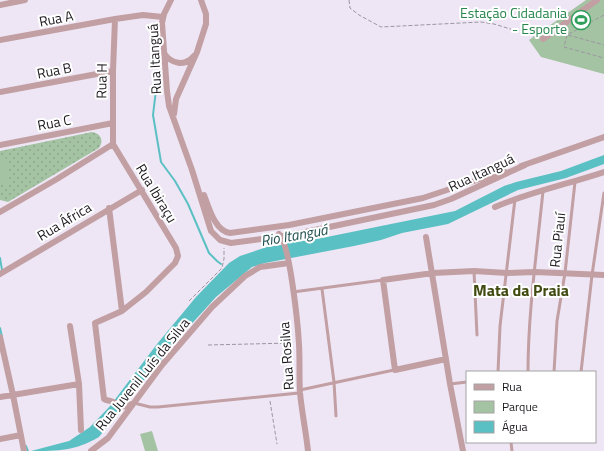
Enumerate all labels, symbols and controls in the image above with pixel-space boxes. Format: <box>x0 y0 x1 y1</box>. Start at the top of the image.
place label: Estação Cidadania - Esporte <box>460 2 567 39</box>
street label: Rua A <box>37 4 76 32</box>
sports icon: Estação Cidadania - Esporte <box>570 9 592 31</box>
street label: Rua Itanguá <box>142 23 166 95</box>
street label: Rua B <box>35 56 73 84</box>
street label: Rua H <box>90 63 112 99</box>
street label: Rua C <box>35 108 73 136</box>
street label: Rua Itanguá <box>445 148 517 196</box>
street label: Rua Ibiraçu <box>131 160 183 226</box>
street label: Rua África <box>33 197 95 245</box>
street label: Rua Piauí <box>544 211 570 268</box>
water label: Rio Itanguá <box>259 218 331 252</box>
district label: Mata da Praia <box>473 278 569 302</box>
street label: Rua Juvenil Luís da Silva <box>90 313 194 435</box>
street label: Rua Rosilva <box>273 321 299 391</box>
legend <box>466 371 596 443</box>
text: Rua <box>502 377 522 396</box>
text: Parque <box>502 397 538 416</box>
text: Água <box>502 417 528 436</box>

